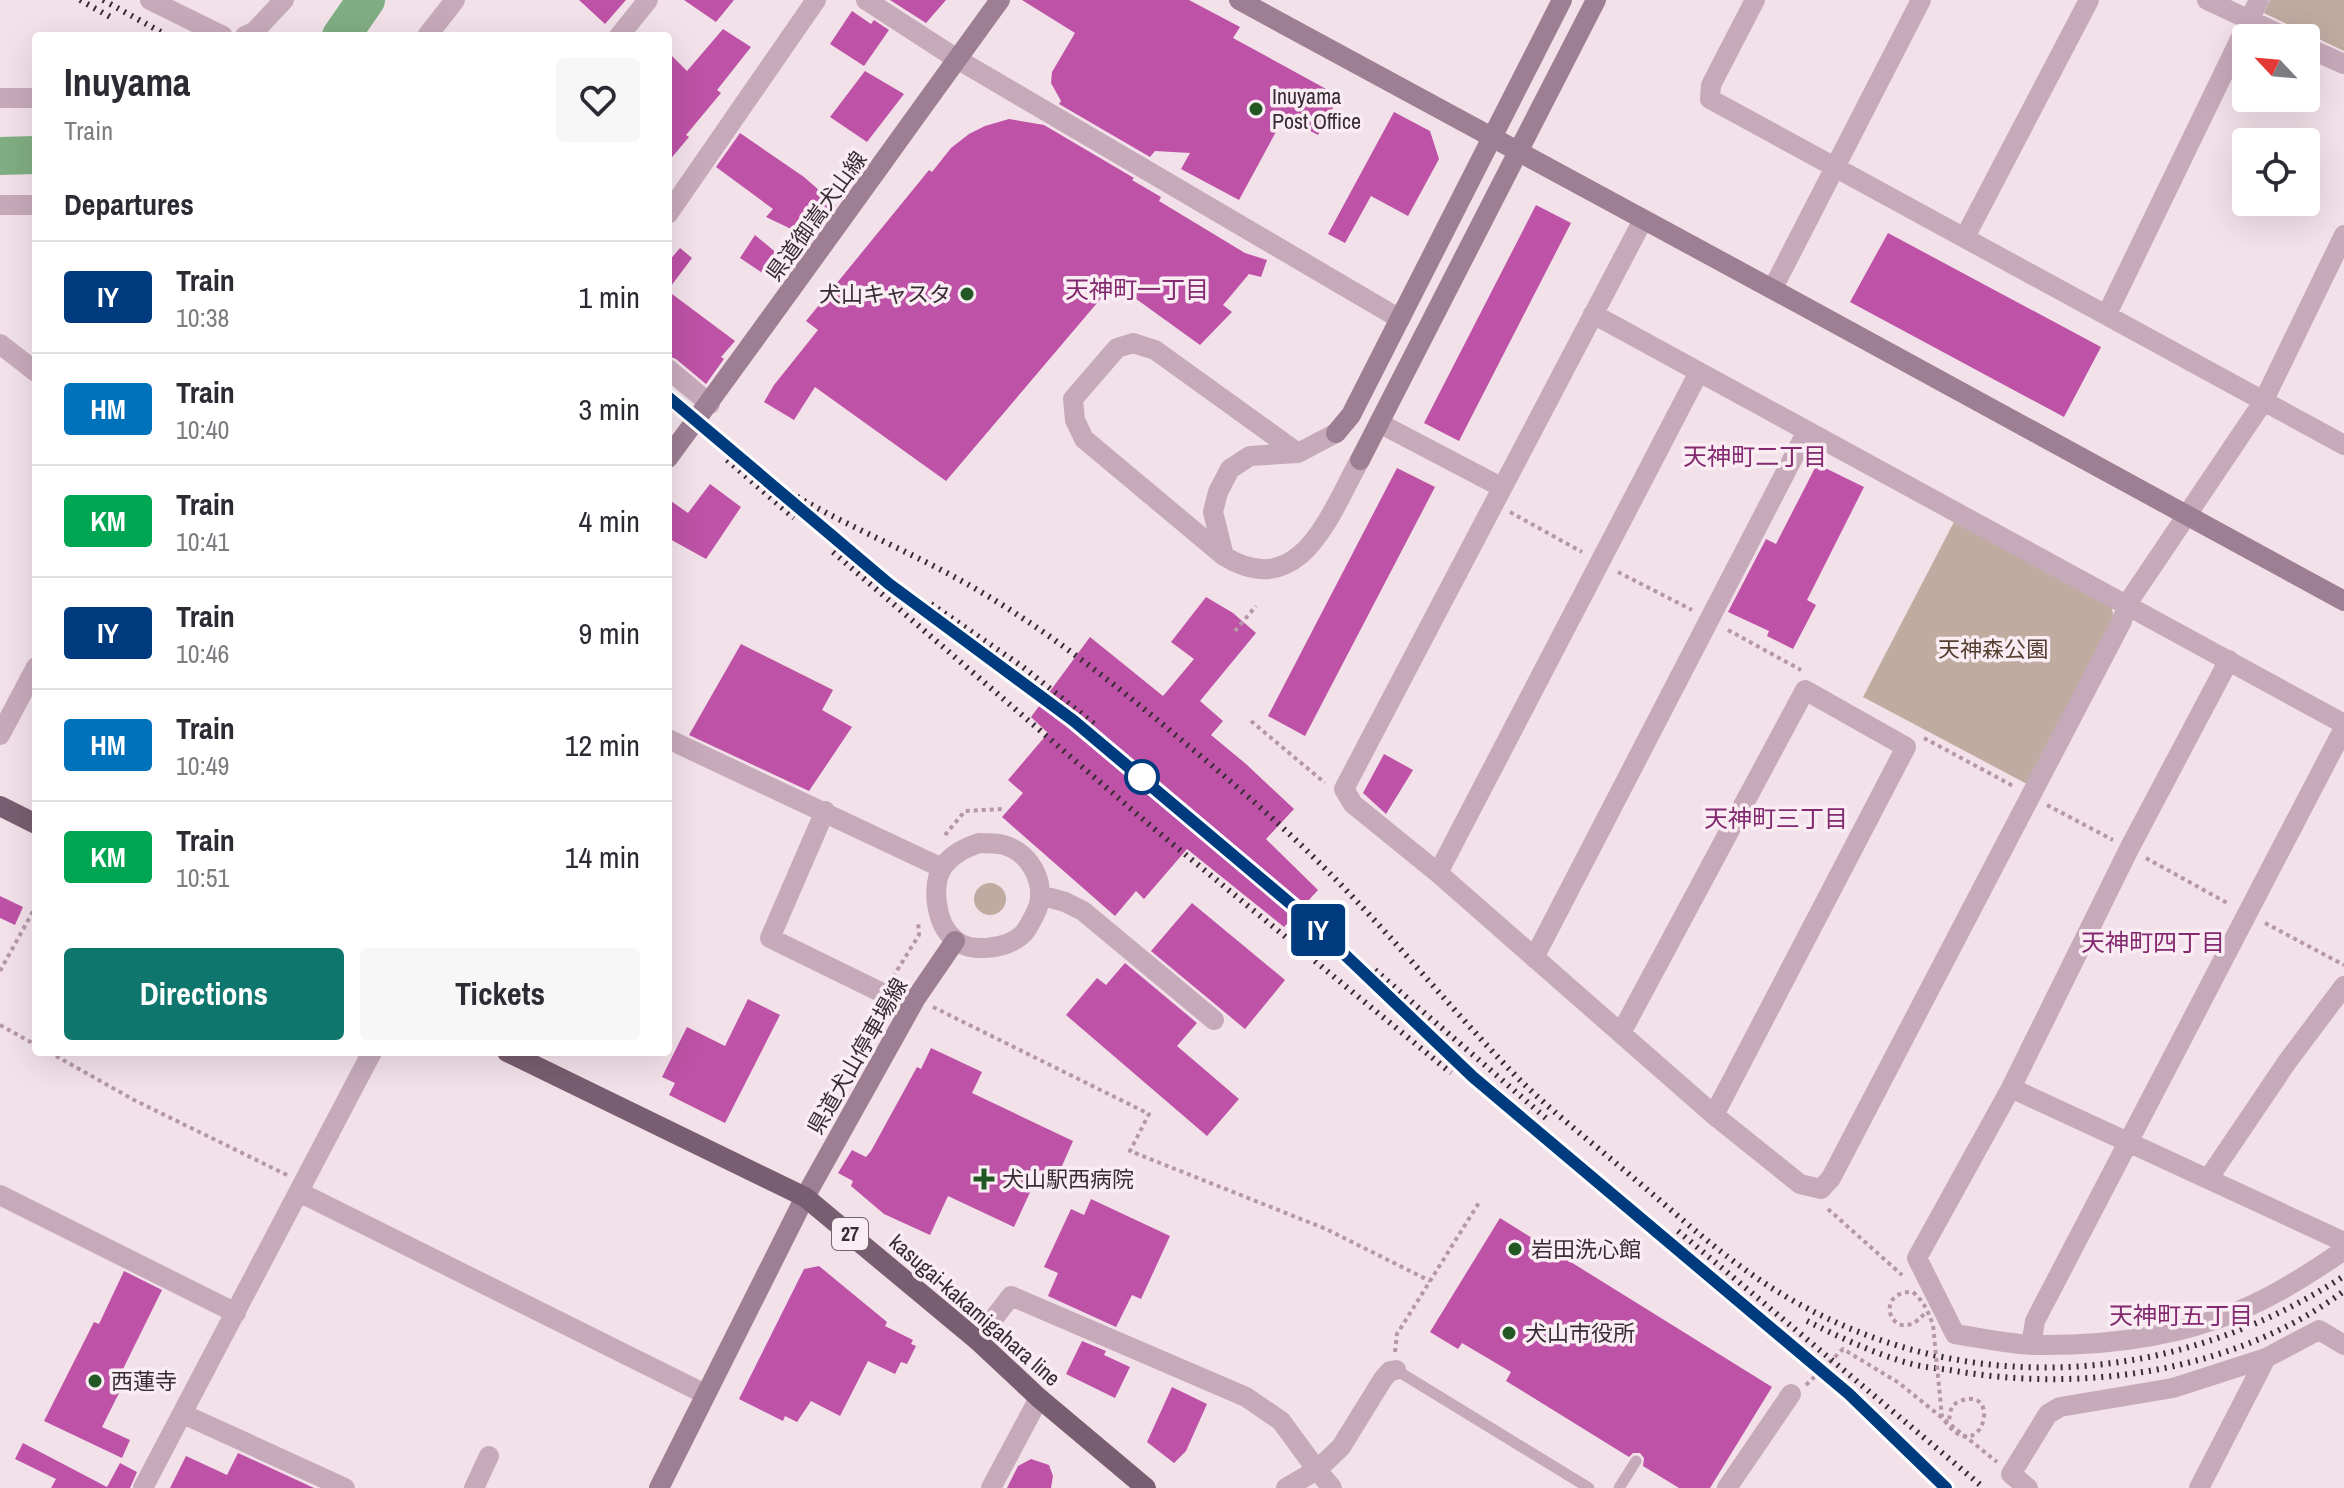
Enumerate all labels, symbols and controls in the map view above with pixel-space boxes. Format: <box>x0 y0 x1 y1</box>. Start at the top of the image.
north arrow <box>2232 24 2320 112</box>
map controls <box>2232 24 2320 216</box>
text: Inuyama <box>64 57 190 108</box>
button: heart <box>556 58 640 142</box>
place label: Inuyama Post Office <box>1272 81 1361 136</box>
marker: Inuyama Post Office <box>1247 100 1265 118</box>
text: Train <box>64 113 113 148</box>
button: locate <box>2232 128 2320 216</box>
street label: 県道御嵩犬山線 <box>759 145 873 287</box>
text: Departures <box>64 184 194 224</box>
text: Train <box>176 260 235 300</box>
district label: 天神町一丁目 <box>1065 273 1209 305</box>
text: 1 min <box>578 277 640 317</box>
text: IY <box>97 278 119 316</box>
place label: 犬山キャスタ <box>819 279 951 309</box>
marker: 犬山キャスタ <box>958 285 976 303</box>
text: 10:38 <box>176 300 229 335</box>
text: Train <box>176 372 235 412</box>
text: 3 min <box>578 389 640 429</box>
text: HM <box>90 390 126 428</box>
text: 10:40 <box>176 412 229 447</box>
district label: 天神町二丁目 <box>1683 440 1827 472</box>
text: Train <box>176 484 235 524</box>
text: 4 min <box>578 501 640 541</box>
text: KM <box>90 502 126 540</box>
text: 10:41 <box>176 524 229 559</box>
text: Train <box>176 596 235 636</box>
text: 9 min <box>578 613 640 653</box>
text: IY <box>97 614 119 652</box>
park label: 天神森公園 <box>1938 634 2048 664</box>
text: 10:46 <box>176 636 229 671</box>
text: Train <box>176 708 235 748</box>
text: 12 min <box>565 725 640 765</box>
text: HM <box>90 726 126 764</box>
text: 10:49 <box>176 748 229 783</box>
unlabelled marker <box>1125 760 1159 794</box>
district label: 天神町三丁目 <box>1704 802 1848 834</box>
text: Train <box>176 820 235 860</box>
text: 14 min <box>565 837 640 877</box>
text: KM <box>90 838 126 876</box>
text: 10:51 <box>176 860 229 895</box>
line badge: IY <box>1282 904 1354 956</box>
text: IY <box>1307 911 1329 949</box>
district label: 天神町四丁目 <box>2081 926 2225 958</box>
button: Directions <box>64 948 344 1040</box>
button: Tickets <box>360 948 640 1040</box>
street label: 県道犬山停車場線 <box>800 972 914 1140</box>
place label: 犬山駅西病院 <box>1002 1164 1134 1194</box>
marker: 犬山駅西病院 <box>973 1168 995 1190</box>
road number: 27 <box>832 1218 868 1250</box>
street label: kasugai-kakamigahara line <box>883 1227 1067 1393</box>
place label: 岩田洗心館 <box>1531 1234 1641 1264</box>
marker: 岩田洗心館 <box>1506 1240 1524 1258</box>
district label: 天神町五丁目 <box>2109 1299 2253 1331</box>
place label: 犬山市役所 <box>1525 1318 1635 1348</box>
marker: 犬山市役所 <box>1500 1324 1518 1342</box>
place label: 西蓮寺 <box>111 1366 177 1396</box>
marker: 西蓮寺 <box>86 1372 104 1390</box>

